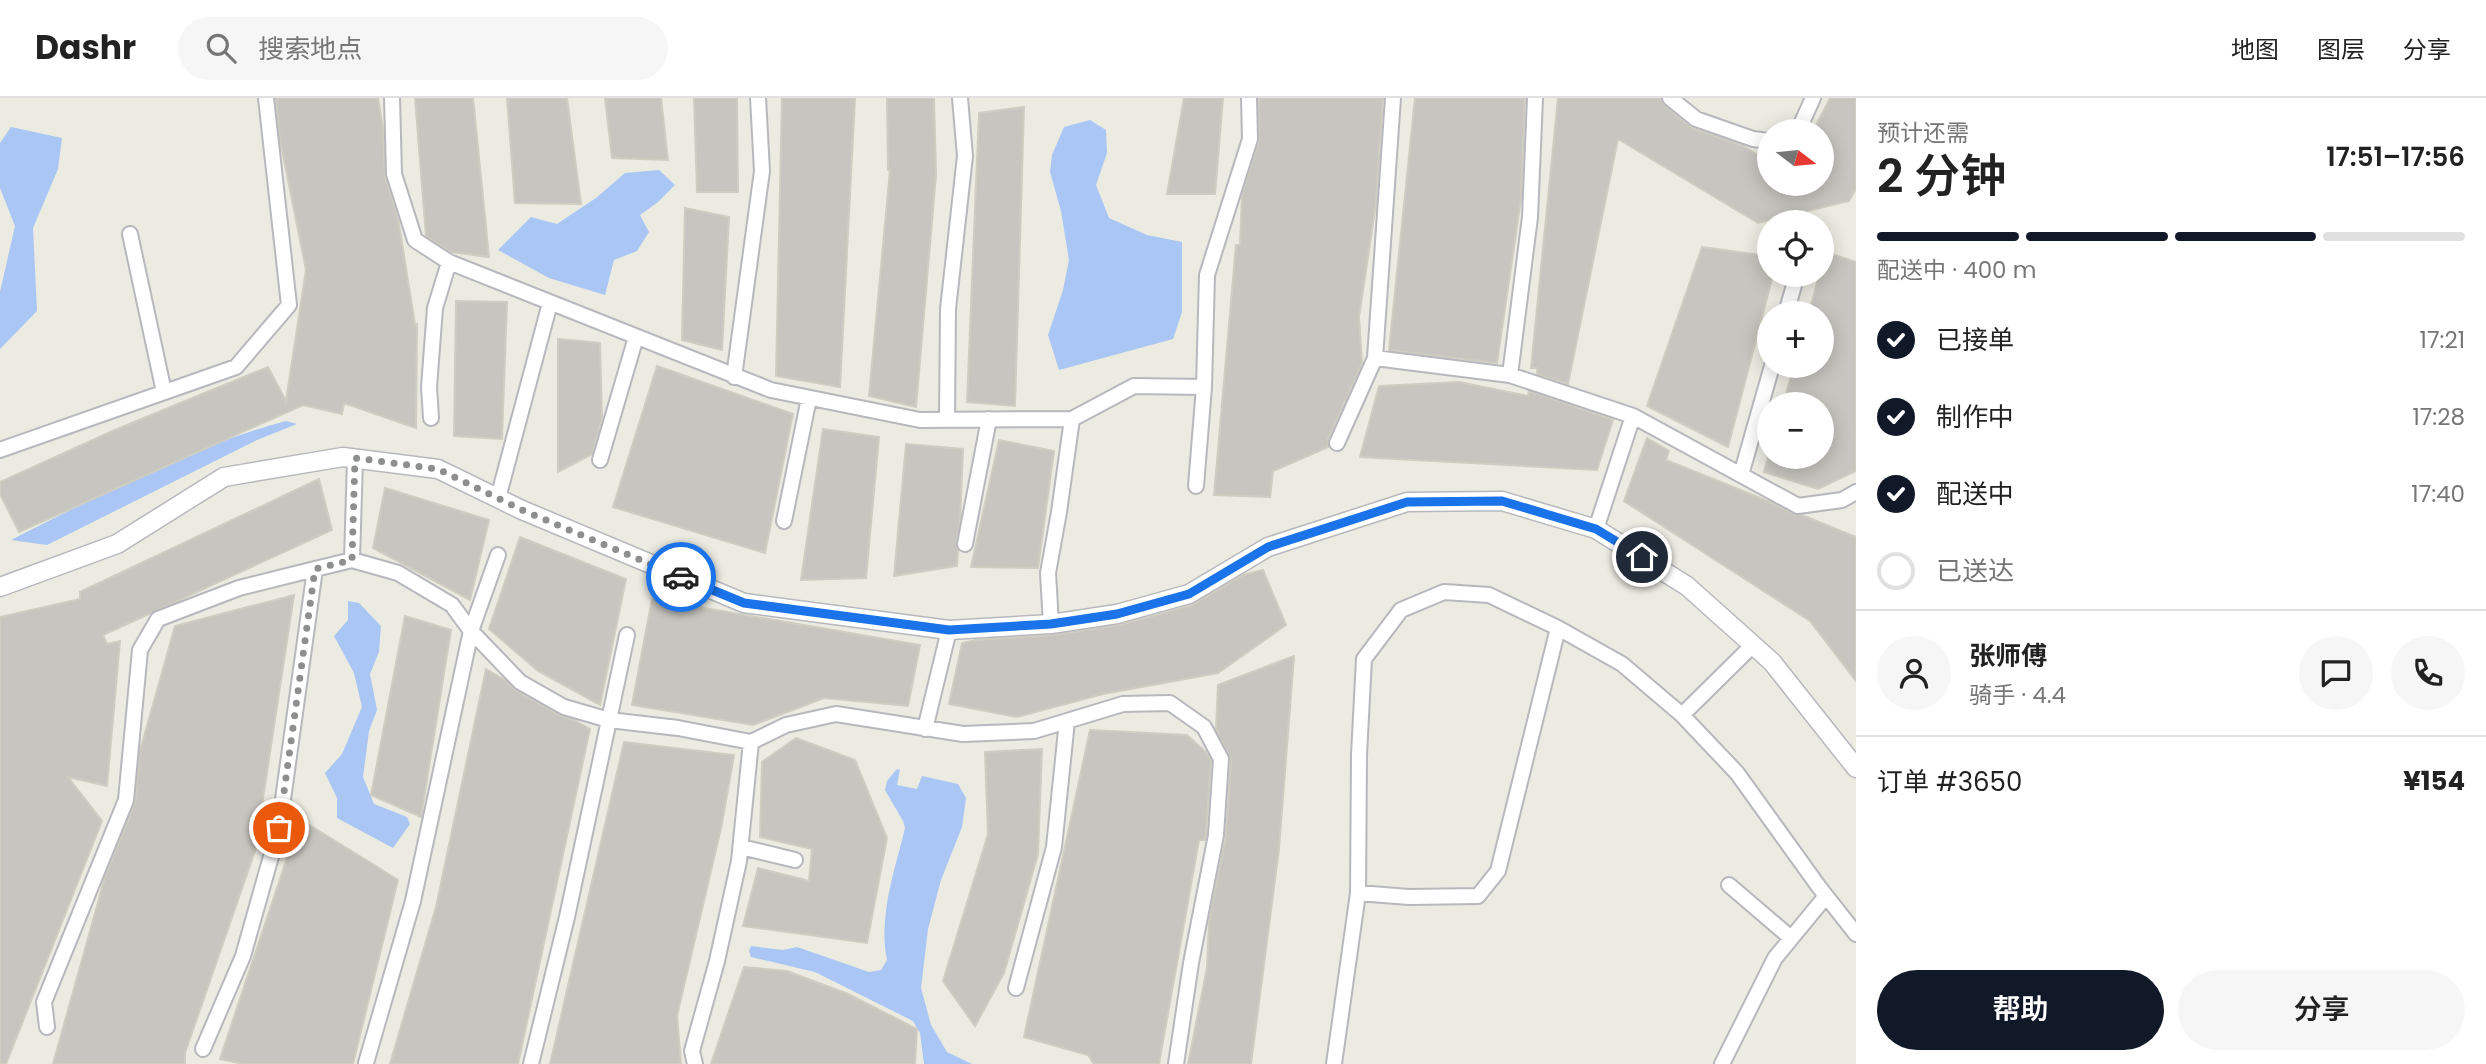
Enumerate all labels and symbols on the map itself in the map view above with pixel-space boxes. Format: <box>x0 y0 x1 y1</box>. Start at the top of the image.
north arrow <box>1757 119 1834 196</box>
pin <box>1612 527 1672 587</box>
courier <box>646 542 716 612</box>
pin <box>249 798 309 858</box>

